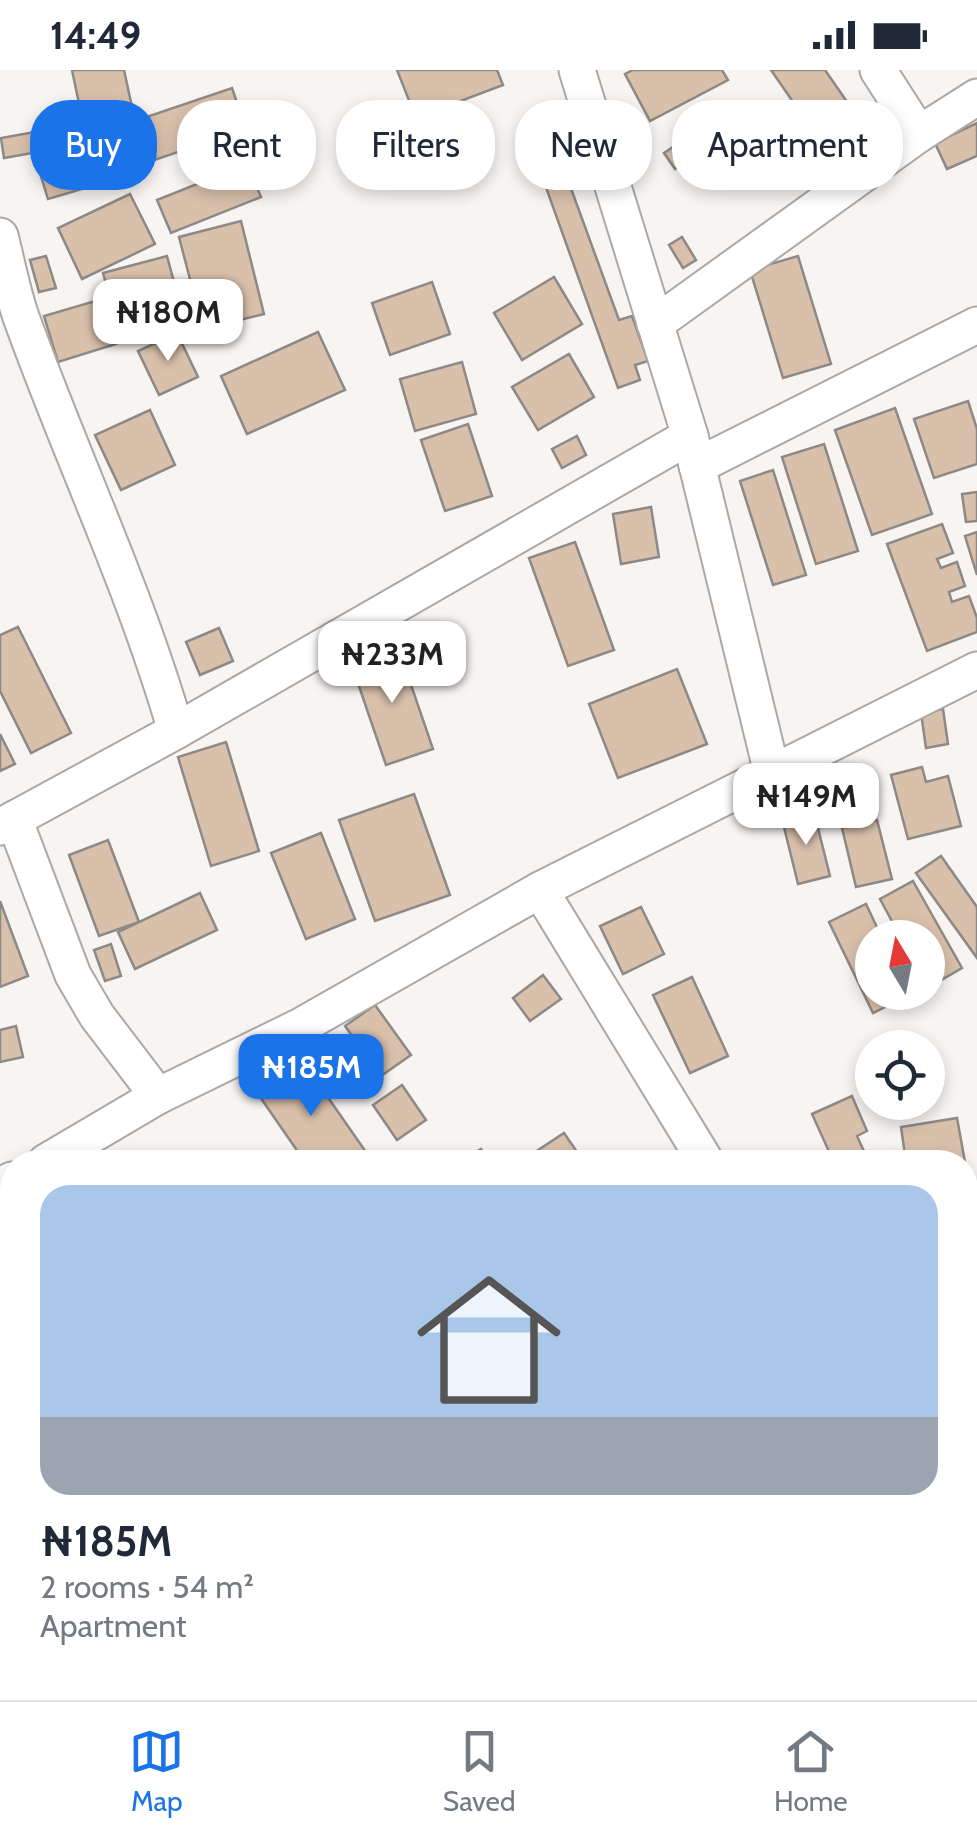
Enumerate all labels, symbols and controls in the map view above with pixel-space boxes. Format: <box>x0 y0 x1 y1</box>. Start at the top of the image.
text: 14:49 <box>50 12 141 59</box>
chip: Buy <box>30 100 157 190</box>
chip: Rent <box>177 100 316 190</box>
chip: Filters <box>336 100 495 190</box>
chip: New <box>515 100 652 190</box>
chip: Apartment <box>672 100 903 190</box>
pin: ₦180M <box>98 279 238 364</box>
text: ₦180M <box>115 292 221 331</box>
pin: ₦233M <box>322 621 462 706</box>
text: ₦233M <box>340 634 444 673</box>
pin: ₦149M <box>736 763 876 848</box>
text: ₦149M <box>755 776 857 815</box>
north arrow <box>855 920 945 1010</box>
map controls <box>855 920 945 1120</box>
button: locate <box>855 1030 945 1120</box>
pin: ₦185M <box>241 1034 381 1119</box>
text: ₦185M <box>261 1047 361 1086</box>
icon: home <box>399 1250 579 1430</box>
text: ₦185M <box>40 1515 172 1567</box>
text: 2 rooms · 54 m² <box>40 1567 254 1606</box>
text: Apartment <box>40 1606 187 1645</box>
tab: Map <box>129 1724 184 1818</box>
tab: Saved <box>443 1724 516 1818</box>
tab: Home <box>774 1724 848 1818</box>

